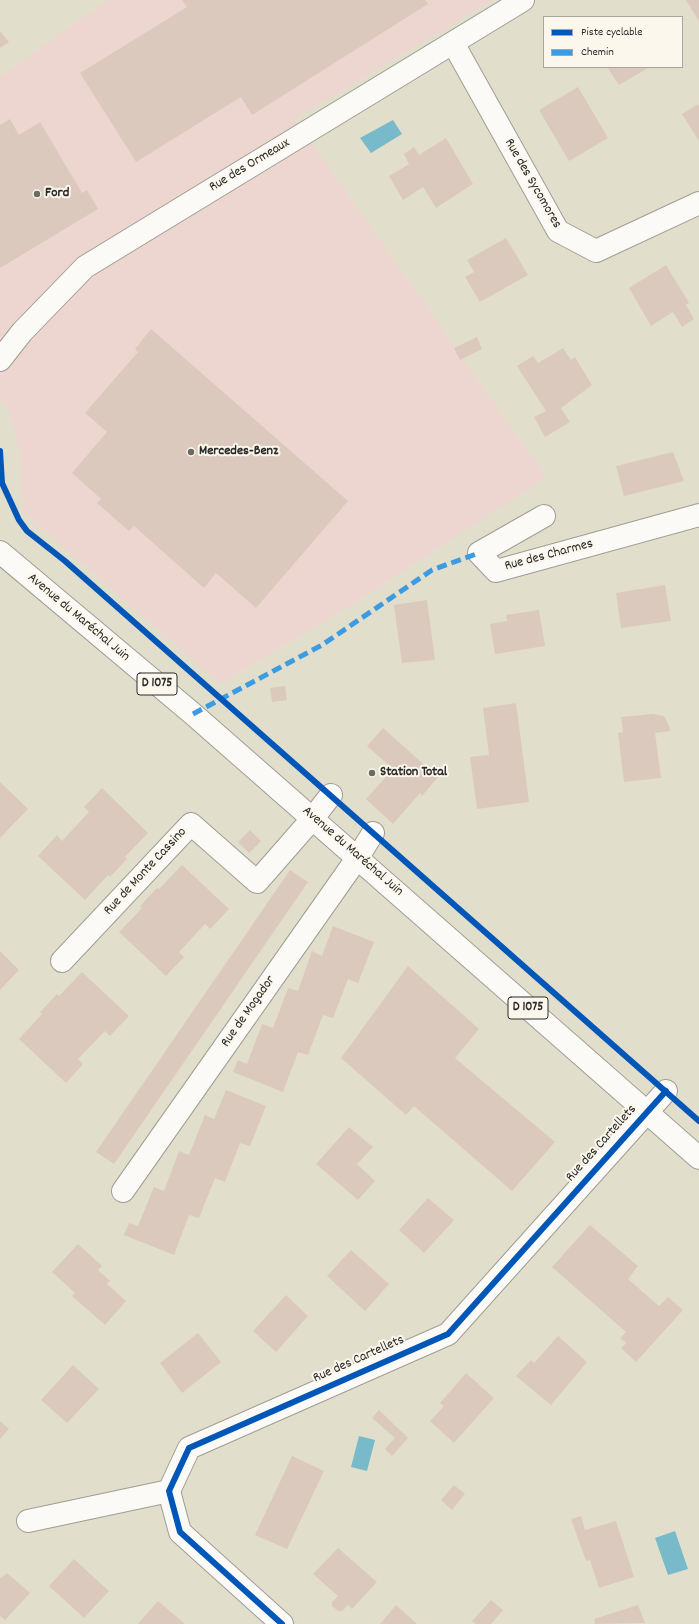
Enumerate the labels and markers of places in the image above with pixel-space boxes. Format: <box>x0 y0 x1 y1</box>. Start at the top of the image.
place label: Ford <box>45 186 69 202</box>
marker: Ford <box>32 189 42 199</box>
place label: Mercedes-Benz <box>199 444 278 460</box>
marker: Mercedes-Benz <box>186 447 196 457</box>
place label: Station Total <box>380 765 447 781</box>
marker: Station Total <box>367 768 377 778</box>

